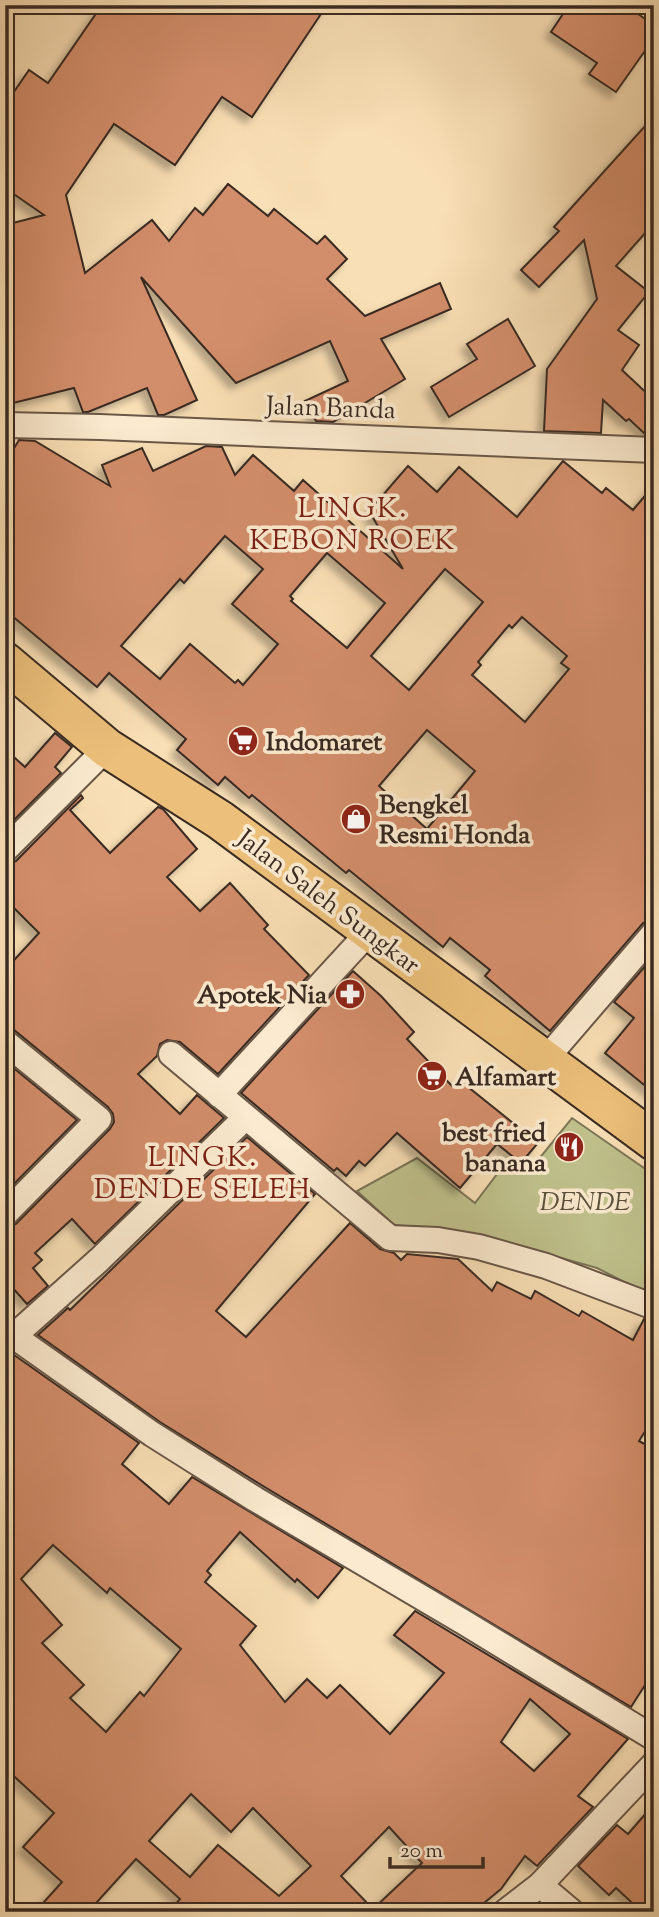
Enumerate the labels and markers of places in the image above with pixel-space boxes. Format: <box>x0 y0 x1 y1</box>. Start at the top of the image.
supermarket icon: Indomaret <box>226 724 260 758</box>
place label: Indomaret <box>266 725 382 762</box>
place label: Bengkel Resmi Honda <box>379 788 530 855</box>
shop icon: Bengkel Resmi Honda <box>339 802 373 836</box>
pharmacy icon: Apotek Nia <box>333 977 367 1011</box>
place label: Apotek Nia <box>197 978 327 1015</box>
supermarket icon: Alfamart <box>415 1059 449 1093</box>
place label: Alfamart <box>455 1060 556 1097</box>
place label: best fried banana <box>441 1116 546 1183</box>
restaurant icon: best fried banana <box>552 1130 586 1164</box>

